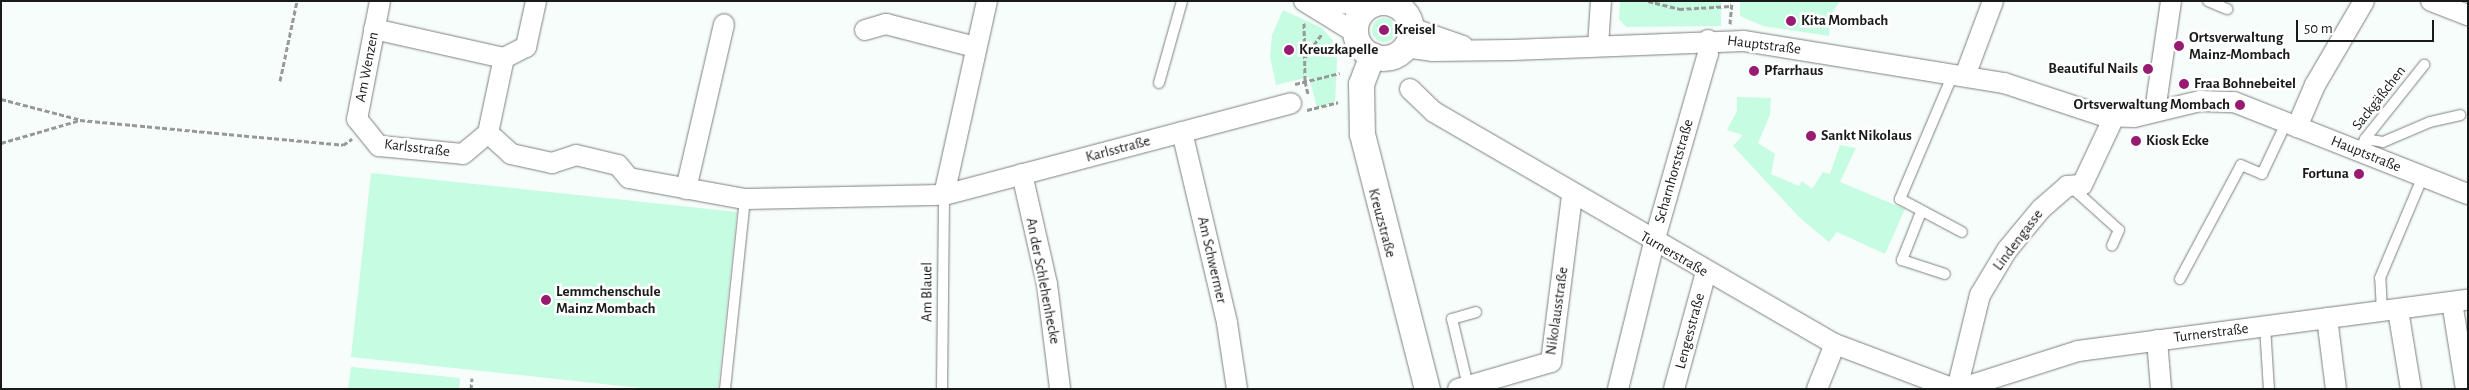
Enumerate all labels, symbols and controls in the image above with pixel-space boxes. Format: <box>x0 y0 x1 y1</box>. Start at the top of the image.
scale bar <box>2299 10 2436 42</box>
place label: Kita Mombach <box>1801 12 1888 30</box>
marker: Kita Mombach <box>1785 15 1797 27</box>
place label: Kreisel <box>1394 21 1436 39</box>
text: 50 m <box>2304 21 2333 36</box>
marker: Kreisel <box>1378 24 1390 36</box>
place label: Ortsverwaltung Mainz-Mombach <box>2189 28 2290 63</box>
street label: Am Wenzen <box>351 30 383 104</box>
street label: Hauptstraße <box>1726 32 1802 58</box>
marker: Ortsverwaltung Mainz-Mombach <box>2173 40 2185 52</box>
place label: Kreuzkapelle <box>1299 41 1378 59</box>
marker: Kreuzkapelle <box>1283 44 1295 56</box>
place label: Beautiful Nails <box>2048 60 2138 78</box>
place label: Pfarrhaus <box>1764 62 1823 80</box>
street label: Sackgäßchen <box>2348 62 2410 134</box>
marker: Beautiful Nails <box>2142 63 2154 75</box>
marker: Pfarrhaus <box>1748 65 1760 77</box>
place label: Fraa Bohnebeitel <box>2194 75 2296 93</box>
marker: Fraa Bohnebeitel <box>2178 78 2190 90</box>
place label: Ortsverwaltung Mombach <box>2074 96 2230 114</box>
marker: Ortsverwaltung Mombach <box>2234 99 2246 111</box>
street label: Scharnhorststraße <box>1651 117 1697 225</box>
place label: Sankt Nikolaus <box>1821 127 1912 145</box>
marker: Sankt Nikolaus <box>1805 130 1817 142</box>
street label: Karlsstraße <box>1084 132 1152 166</box>
place label: Kiosk Ecke <box>2146 132 2209 150</box>
street label: Hauptstraße <box>2328 132 2404 176</box>
street label: Karlsstraße <box>383 135 451 161</box>
marker: Kiosk Ecke <box>2130 135 2142 147</box>
place label: Fortuna <box>2302 165 2349 183</box>
marker: Fortuna <box>2353 168 2365 180</box>
street label: Kreuzstraße <box>1364 186 1400 260</box>
street label: Lindengasse <box>1989 206 2047 274</box>
street label: Am Schwermer <box>1193 215 1231 305</box>
street label: An der Schlehenhecke <box>1022 216 1064 346</box>
street label: Turnerstraße <box>1637 227 1711 281</box>
street label: Am Blauel <box>918 262 936 322</box>
street label: Nikolausstraße <box>1542 266 1572 356</box>
place label: Lemmchenschule Mainz Mombach <box>556 282 661 317</box>
street label: Lengesstraße <box>1671 291 1709 371</box>
marker: Lemmchenschule Mainz Mombach <box>540 294 552 306</box>
street label: Turnerstraße <box>2173 319 2249 347</box>

